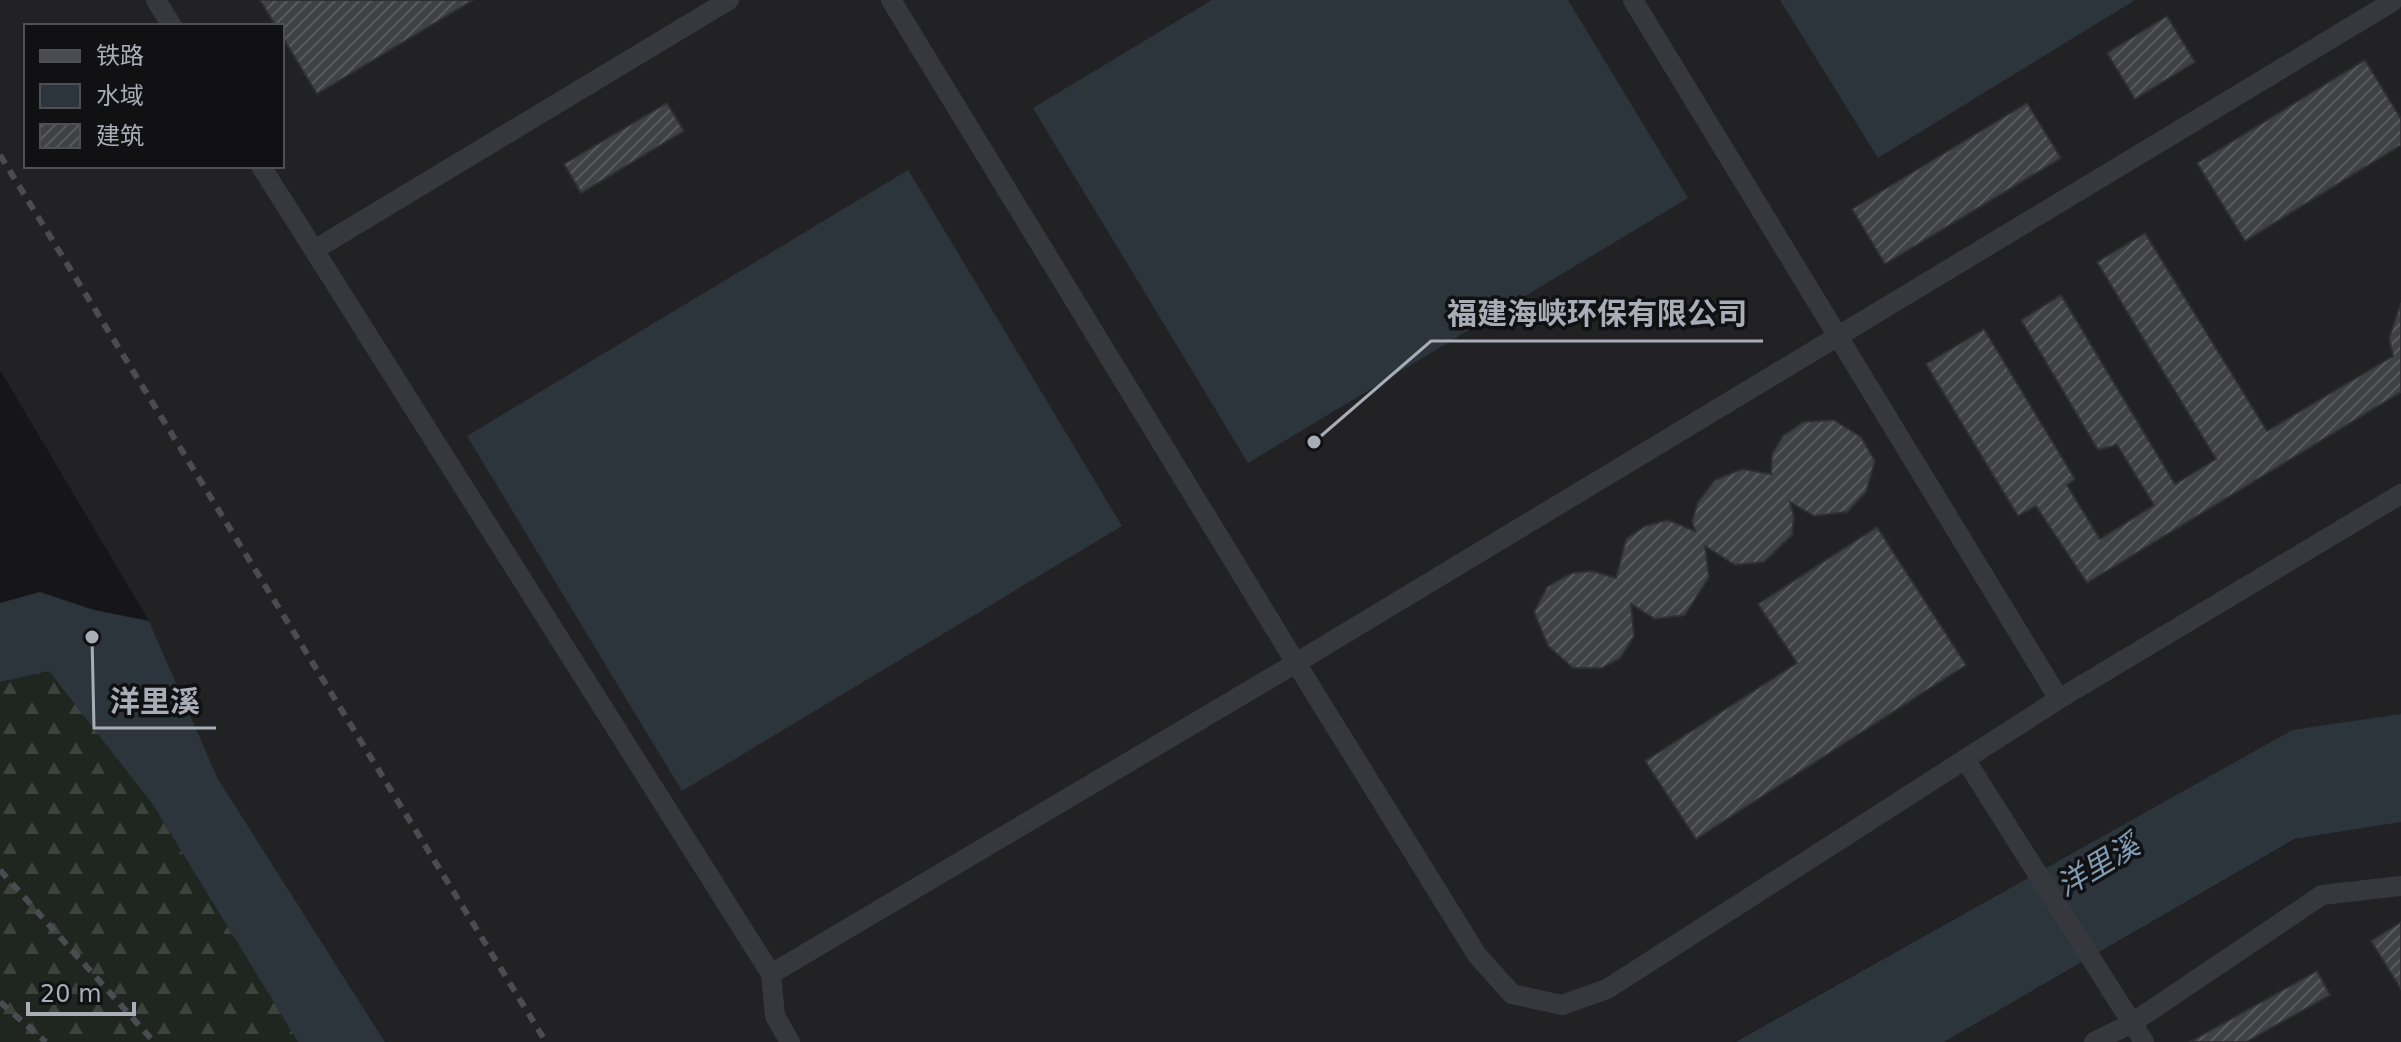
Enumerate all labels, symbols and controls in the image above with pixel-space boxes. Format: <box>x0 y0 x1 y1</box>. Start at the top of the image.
legend <box>24 24 284 168</box>
text: 铁路 <box>96 42 144 70</box>
text: 水域 <box>96 82 144 110</box>
text: 建筑 <box>96 122 144 150</box>
callout: 福建海峡环保有限公司 <box>1431 287 1763 341</box>
text: 福建海峡环保有限公司 <box>1447 296 1747 331</box>
callout: 洋里溪 <box>94 674 216 728</box>
text: 洋里溪 <box>110 684 200 719</box>
water label: 洋里溪 <box>2050 825 2148 903</box>
scale bar <box>28 966 134 1016</box>
text: 20 m <box>40 980 102 1008</box>

